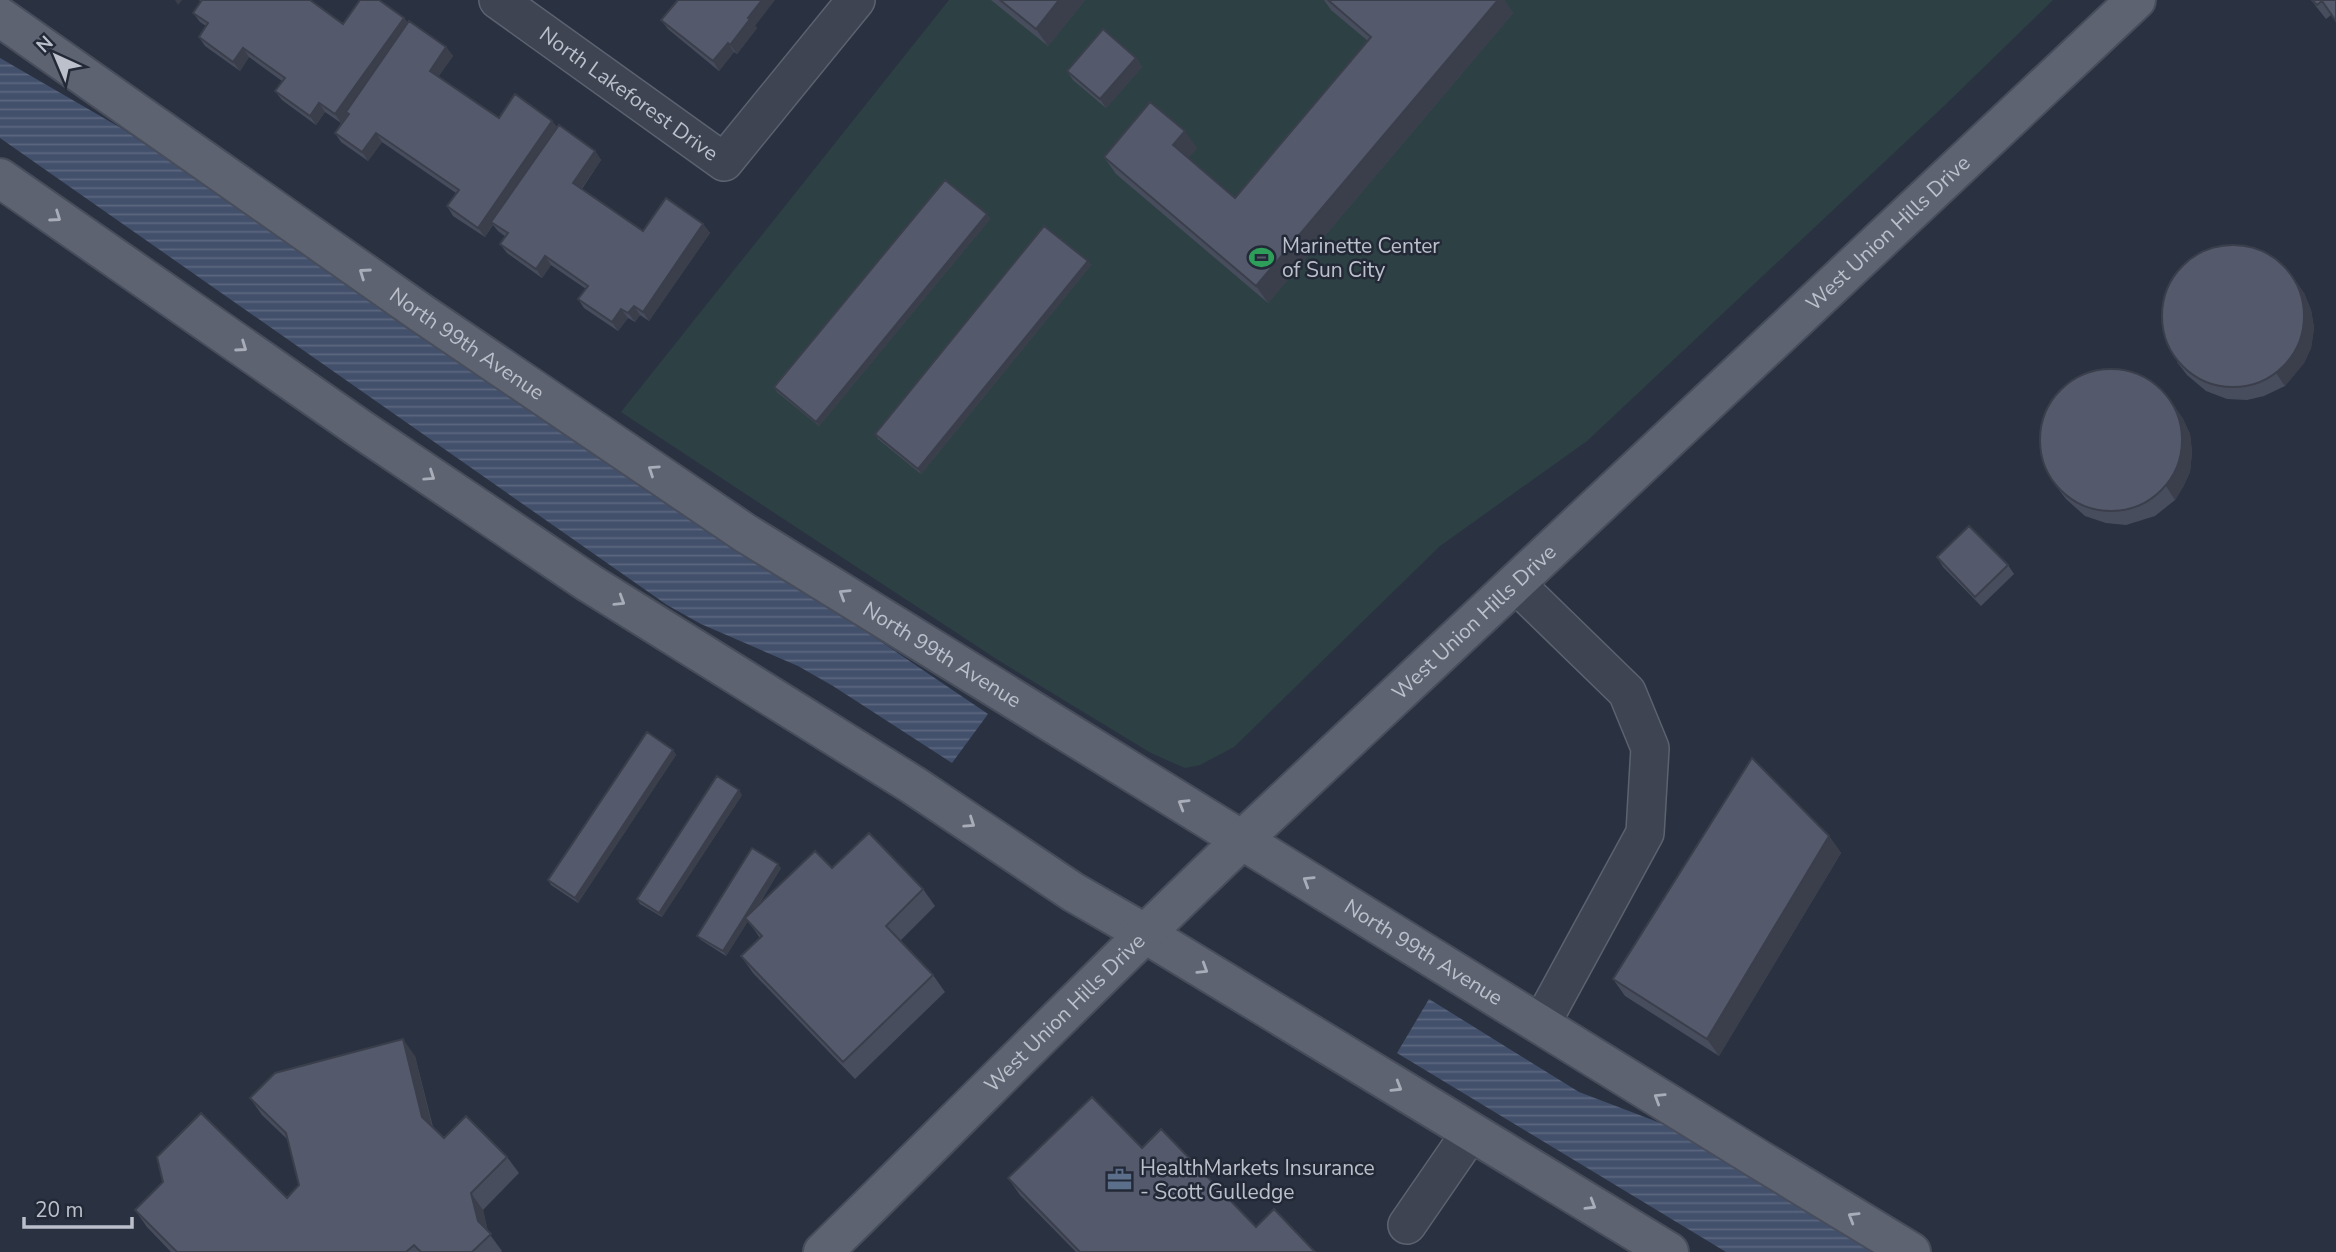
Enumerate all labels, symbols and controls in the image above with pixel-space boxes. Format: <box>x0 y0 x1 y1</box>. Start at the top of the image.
street label: North Lakeforest Drive <box>534 20 724 167</box>
north arrow <box>21 21 91 91</box>
text: N <box>31 30 59 59</box>
street label: West Union Hills Drive <box>1800 149 1976 317</box>
one-way arrow <box>48 209 61 221</box>
place label: Marinette Center of Sun City <box>1282 232 1440 284</box>
sports icon: Marinette Center of Sun City <box>1248 244 1276 272</box>
one-way arrow <box>359 269 372 281</box>
street label: North 99th Avenue <box>384 281 550 407</box>
one-way arrow <box>234 339 247 351</box>
one-way arrow <box>648 466 661 479</box>
one-way arrow <box>422 468 435 480</box>
street label: West Union Hills Drive <box>1386 538 1562 706</box>
one-way arrow <box>839 590 852 603</box>
one-way arrow <box>612 593 625 606</box>
street label: North 99th Avenue <box>858 595 1027 714</box>
one-way arrow <box>1178 800 1191 813</box>
one-way arrow <box>962 815 975 828</box>
one-way arrow <box>1302 876 1315 889</box>
street label: North 99th Avenue <box>1339 893 1508 1012</box>
street label: West Union Hills Drive <box>978 927 1151 1099</box>
one-way arrow <box>1195 960 1208 973</box>
one-way arrow <box>1389 1079 1402 1092</box>
one-way arrow <box>1654 1093 1667 1106</box>
place label: HealthMarkets Insurance - Scott Gulledge <box>1140 1154 1375 1206</box>
office icon: HealthMarkets Insurance - Scott Gulledge <box>1106 1166 1134 1194</box>
scale bar <box>24 1186 133 1230</box>
text: 20 m <box>35 1196 84 1224</box>
one-way arrow <box>1584 1197 1597 1210</box>
one-way arrow <box>1847 1212 1860 1225</box>

